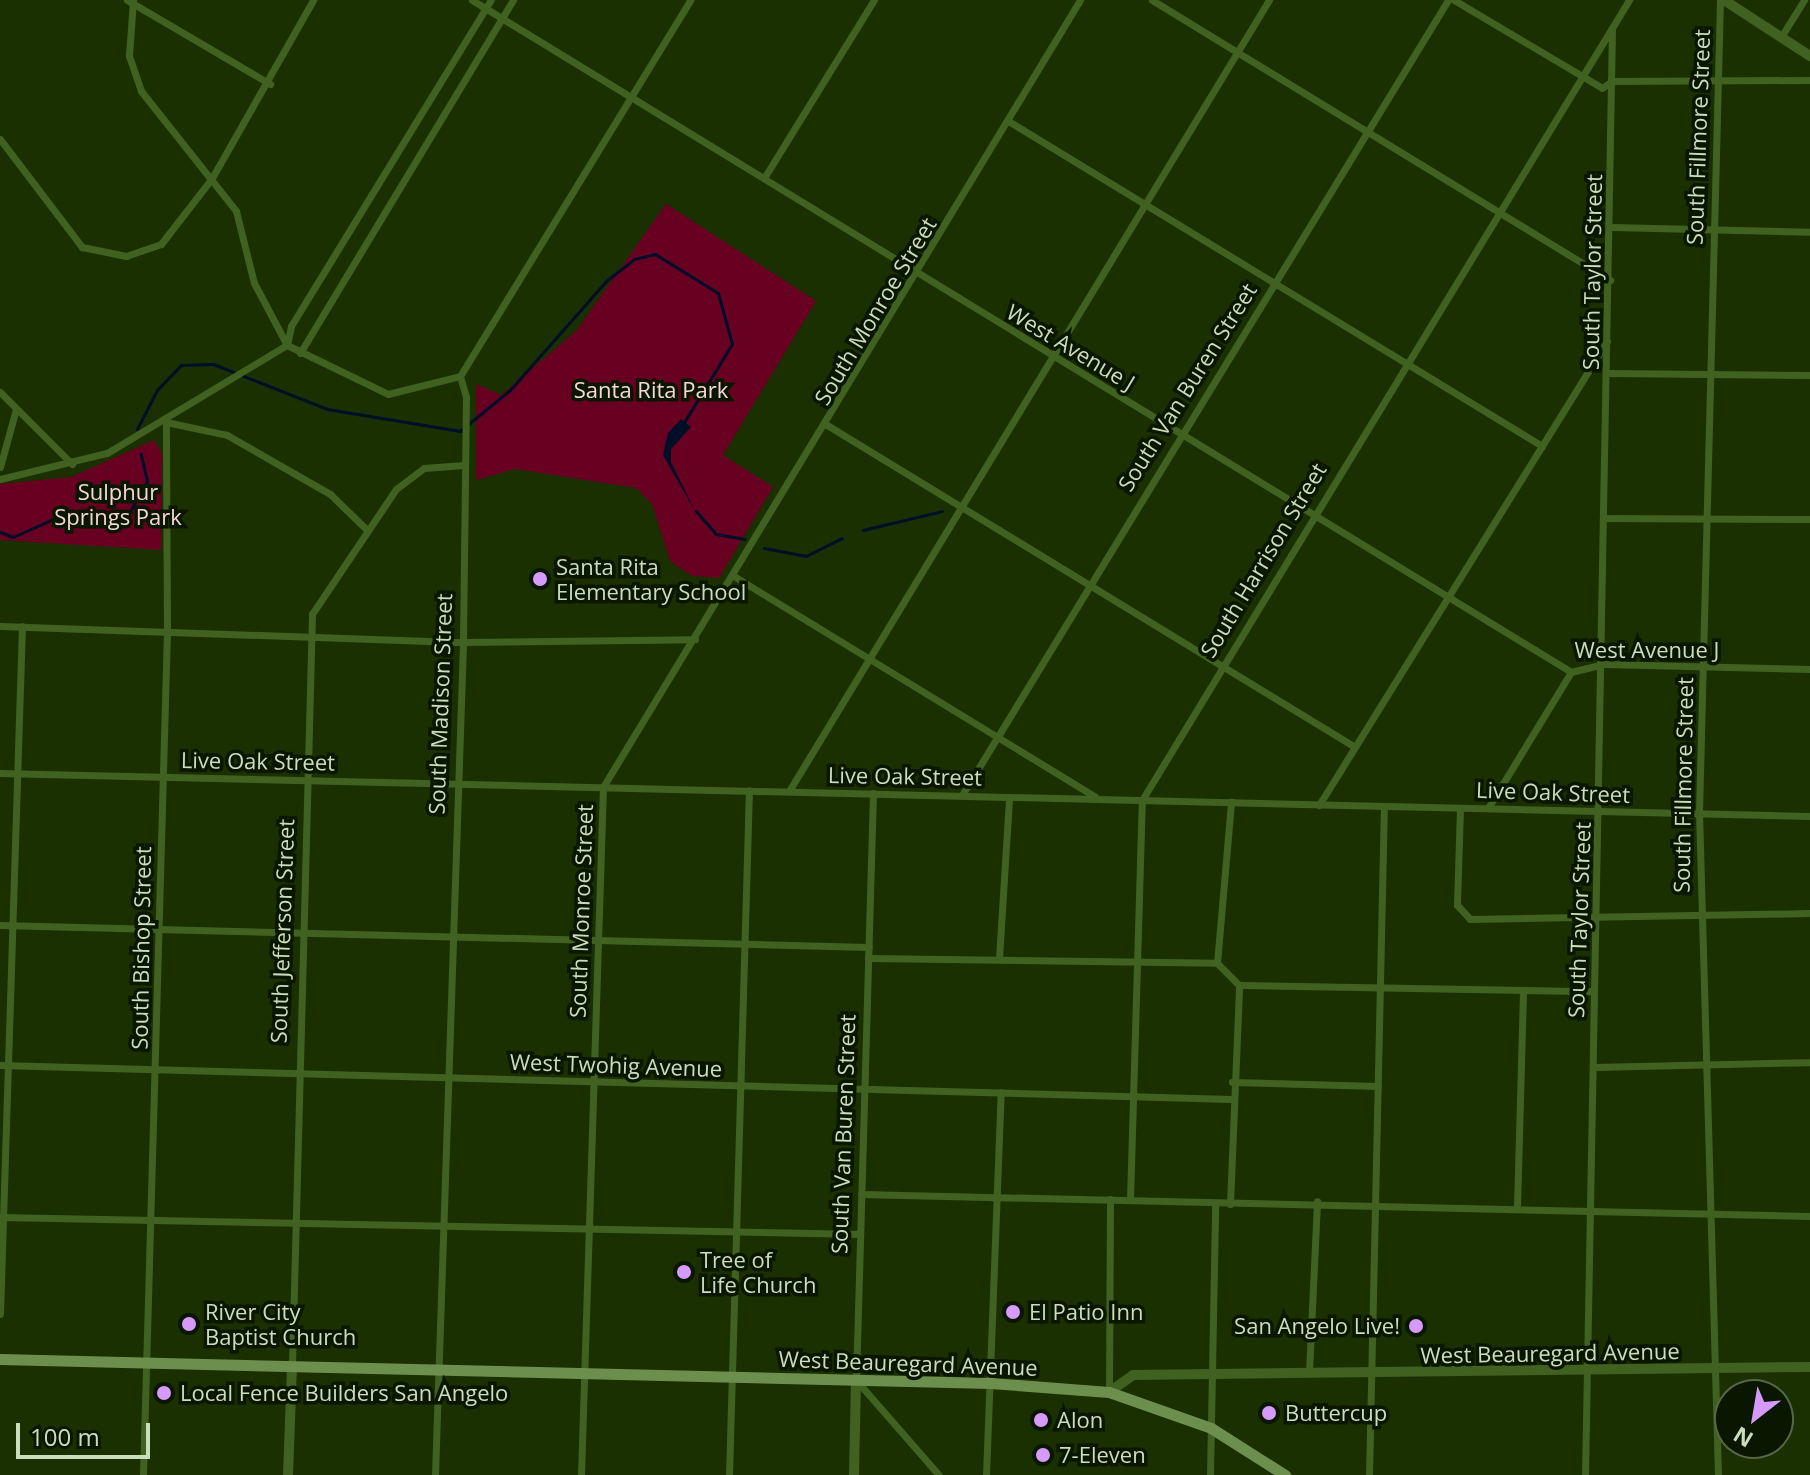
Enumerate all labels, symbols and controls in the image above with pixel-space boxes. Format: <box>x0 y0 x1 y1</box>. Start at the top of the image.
street label: South Fillmore Street <box>1681 29 1715 245</box>
street label: South Taylor Street <box>1577 174 1607 370</box>
street label: South Monroe Street <box>809 212 941 410</box>
street label: South Van Buren Street <box>1112 278 1262 496</box>
street label: West Avenue J <box>1002 298 1140 396</box>
park label: Santa Rita Park <box>574 377 728 403</box>
street label: South Harrison Street <box>1194 458 1332 662</box>
park label: Sulphur Springs Park <box>54 478 182 530</box>
place label: Santa Rita Elementary School <box>556 553 746 604</box>
marker: Santa Rita Elementary School <box>531 570 549 588</box>
street label: South Madison Street <box>423 593 457 815</box>
street label: West Avenue J <box>1575 637 1719 663</box>
street label: South Fillmore Street <box>1668 677 1698 893</box>
street label: Live Oak Street <box>181 746 335 776</box>
street label: Live Oak Street <box>828 761 982 791</box>
street label: Live Oak Street <box>1476 776 1630 808</box>
street label: South Monroe Street <box>564 804 598 1018</box>
street label: South Jefferson Street <box>265 818 299 1044</box>
street label: South Taylor Street <box>1562 822 1596 1018</box>
street label: South Bishop Street <box>126 846 156 1050</box>
street label: South Van Buren Street <box>826 1014 860 1254</box>
street label: West Twohig Avenue <box>509 1048 723 1082</box>
place label: Tree of Life Church <box>700 1246 816 1298</box>
marker: Tree of Life Church <box>675 1263 693 1281</box>
place label: River City Baptist Church <box>205 1298 356 1350</box>
place label: El Patio Inn <box>1029 1299 1143 1325</box>
marker: El Patio Inn <box>1004 1303 1022 1321</box>
place label: San Angelo Live! <box>1234 1313 1400 1339</box>
marker: River City Baptist Church <box>180 1315 198 1333</box>
marker: San Angelo Live! <box>1407 1317 1425 1335</box>
street label: West Beauregard Avenue <box>1420 1338 1680 1368</box>
street label: West Beauregard Avenue <box>778 1345 1038 1381</box>
north arrow <box>1714 1379 1794 1459</box>
place label: Local Fence Builders San Angelo <box>180 1380 508 1406</box>
marker: Local Fence Builders San Angelo <box>155 1384 173 1402</box>
place label: Buttercup <box>1285 1400 1387 1426</box>
marker: Buttercup <box>1260 1404 1278 1422</box>
scale bar <box>20 1407 154 1457</box>
place label: Alon <box>1057 1407 1103 1433</box>
marker: Alon <box>1032 1411 1050 1429</box>
text: 100 m <box>30 1420 100 1453</box>
text: N <box>1727 1420 1758 1455</box>
place label: 7-Eleven <box>1059 1442 1146 1468</box>
marker: 7-Eleven <box>1034 1446 1052 1464</box>

